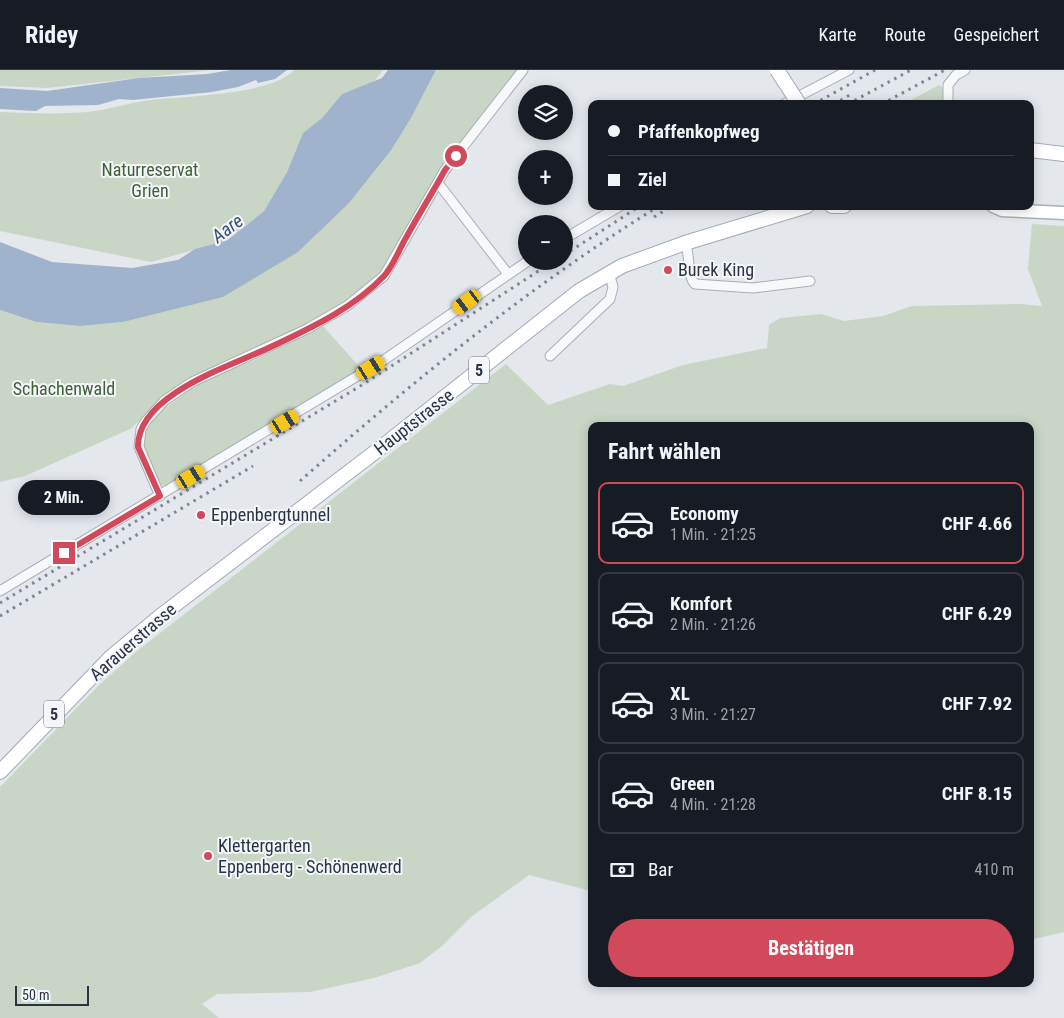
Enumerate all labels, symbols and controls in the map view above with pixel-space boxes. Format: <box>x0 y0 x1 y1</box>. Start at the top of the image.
text: Ridey <box>25 21 78 49</box>
text: Karte <box>818 24 857 45</box>
text: Route <box>885 24 926 45</box>
text: Gespeichert <box>954 24 1039 45</box>
map controls <box>518 85 573 270</box>
button: layers <box>518 85 573 140</box>
text: Pfaffenkopfweg <box>638 120 760 143</box>
route start <box>445 145 467 167</box>
button: + <box>518 150 573 205</box>
park label: Naturreservat Grien <box>102 159 198 201</box>
text: Ziel <box>638 168 667 191</box>
water label: Aare <box>206 209 248 248</box>
button: − <box>518 215 573 270</box>
place label: Burek King <box>678 259 754 280</box>
marker: Burek King <box>662 264 674 276</box>
car <box>450 287 483 317</box>
car <box>354 354 387 382</box>
road number: 5 <box>469 356 489 384</box>
park label: Schachenwald <box>13 378 115 399</box>
street label: Hauptstrasse <box>370 384 458 459</box>
car <box>268 408 301 436</box>
text: Fahrt wählen <box>608 439 721 464</box>
car <box>174 463 207 491</box>
callout: 2 Min. <box>18 480 110 516</box>
text: 2 Min. <box>44 488 84 507</box>
icon: car <box>610 501 655 546</box>
text: Economy <box>670 502 739 525</box>
place label: Eppenbergtunnel <box>211 504 330 525</box>
marker: Eppenbergtunnel <box>195 509 207 521</box>
text: CHF 4.66 <box>942 512 1012 535</box>
text: 1 Min. · 21:25 <box>670 525 756 544</box>
route end <box>53 542 75 564</box>
icon: car <box>610 591 655 636</box>
text: Komfort <box>670 592 732 615</box>
street label: Aarauerstrasse <box>85 598 180 685</box>
text: CHF 6.29 <box>942 602 1012 625</box>
text: 2 Min. · 21:26 <box>670 615 756 634</box>
icon: car <box>610 681 655 726</box>
text: XL <box>670 682 690 705</box>
text: CHF 7.92 <box>942 692 1012 715</box>
road number: 5 <box>44 700 64 728</box>
text: 3 Min. · 21:27 <box>670 705 756 724</box>
icon: car <box>610 771 655 816</box>
text: Green <box>670 772 715 795</box>
text: CHF 8.15 <box>942 782 1012 805</box>
text: 4 Min. · 21:28 <box>670 795 756 814</box>
place label: Klettergarten Eppenberg - Schönenwerd <box>218 835 402 877</box>
marker: Klettergarten Eppenberg - Schönenwerd <box>202 850 214 862</box>
icon: cash <box>608 856 636 884</box>
text: Bar <box>648 858 673 881</box>
text: 410 m <box>975 860 1014 879</box>
button: Bestätigen <box>608 919 1014 977</box>
scale bar <box>15 983 89 1006</box>
text: 50 m <box>22 987 50 1003</box>

